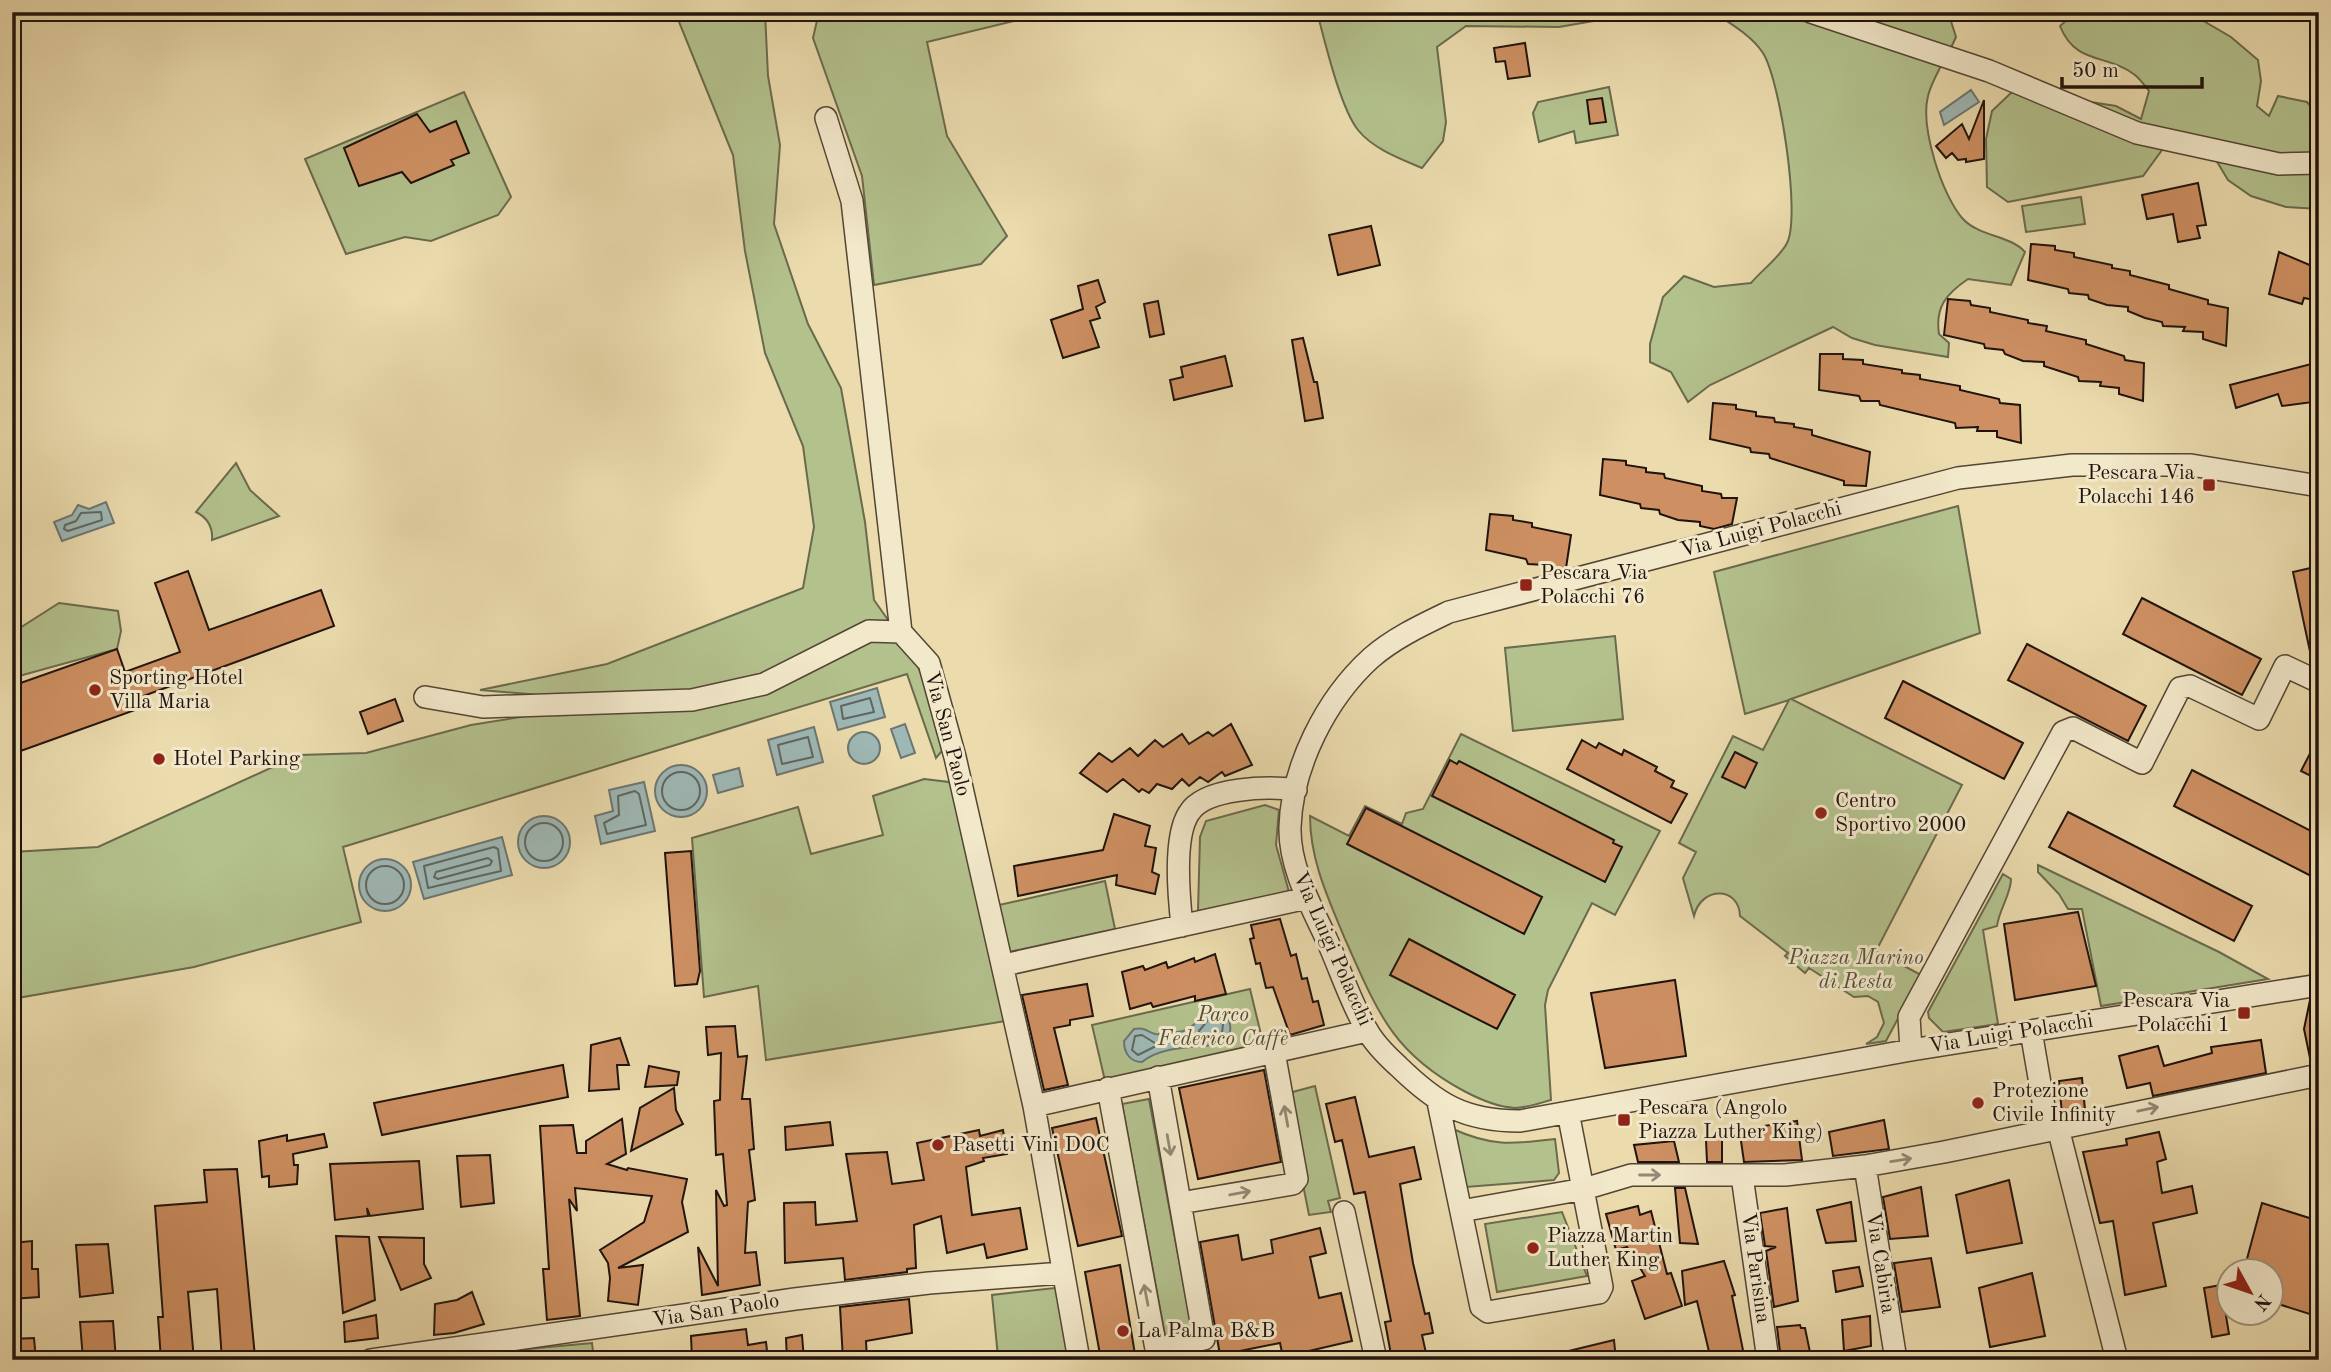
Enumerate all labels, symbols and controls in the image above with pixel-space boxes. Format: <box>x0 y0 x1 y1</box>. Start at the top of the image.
scale bar <box>2062 46 2202 90</box>
text: 50 m <box>2072 61 2119 82</box>
place label: Pescara Via Polacchi 146 <box>2078 463 2195 508</box>
marker: Pescara Via Polacchi 146 <box>2201 477 2217 493</box>
street label: Via Luigi Polacchi <box>1678 498 1844 562</box>
place label: Pescara Via Polacchi 76 <box>1540 563 1648 608</box>
marker: Pescara Via Polacchi 76 <box>1518 577 1534 593</box>
place label: Sporting Hotel Villa Maria <box>109 668 243 713</box>
street label: Via San Paolo <box>920 669 974 799</box>
marker: Sporting Hotel Villa Maria <box>87 682 103 698</box>
place label: Hotel Parking <box>173 749 301 770</box>
marker: Hotel Parking <box>151 751 167 767</box>
place label: Centro Sportivo 2000 <box>1835 791 1966 836</box>
marker: Centro Sportivo 2000 <box>1813 805 1829 821</box>
street label: Via Luigi Polacchi <box>1289 869 1375 1029</box>
park label: Piazza Marino di Resta <box>1787 948 1924 993</box>
place label: Pescara Via Polacchi 1 <box>2122 991 2230 1036</box>
park label: Parco Federico Caffè <box>1157 1005 1288 1050</box>
marker: Pescara Via Polacchi 1 <box>2236 1005 2252 1021</box>
street label: Via Luigi Polacchi <box>1927 1011 2095 1057</box>
place label: Protezione Civile Infinity <box>1992 1081 2116 1126</box>
marker: Protezione Civile Infinity <box>1970 1095 1986 1111</box>
place label: Pescara (Angolo Piazza Luther King) <box>1638 1098 1823 1143</box>
one-way arrow <box>2136 1102 2159 1115</box>
one-way arrow <box>1279 1105 1292 1128</box>
marker: Pescara (Angolo Piazza Luther King) <box>1616 1112 1632 1128</box>
one-way arrow <box>1163 1133 1177 1156</box>
place label: Pasetti Vini DOC <box>952 1135 1110 1156</box>
marker: Pasetti Vini DOC <box>930 1137 946 1153</box>
one-way arrow <box>1889 1153 1912 1166</box>
one-way arrow <box>1638 1168 1661 1182</box>
one-way arrow <box>1228 1186 1251 1199</box>
street label: Via Parisina <box>1737 1211 1773 1325</box>
street label: Via Cabiria <box>1862 1211 1898 1315</box>
place label: Piazza Martin Luther King <box>1547 1226 1673 1271</box>
marker: Piazza Martin Luther King <box>1525 1240 1541 1256</box>
north arrow <box>2216 1256 2286 1326</box>
one-way arrow <box>1139 1284 1153 1307</box>
text: N <box>2249 1290 2273 1313</box>
street label: Via San Paolo <box>651 1291 781 1331</box>
place label: La Palma B&B <box>1137 1321 1275 1342</box>
marker: La Palma B&B <box>1115 1323 1131 1339</box>

